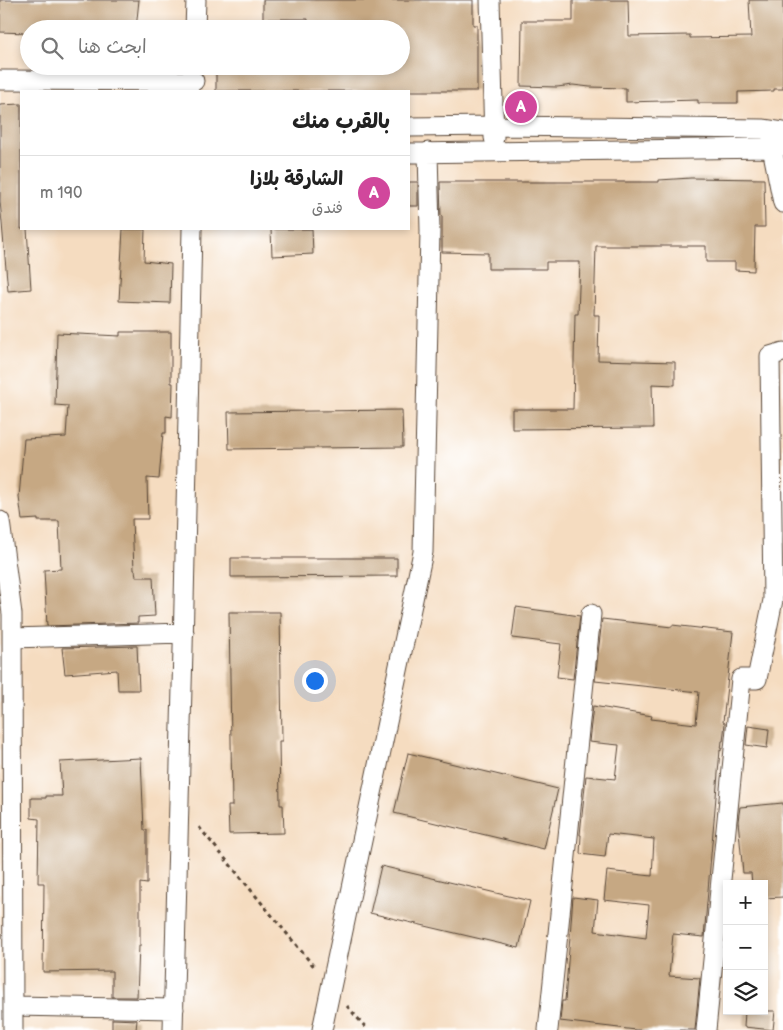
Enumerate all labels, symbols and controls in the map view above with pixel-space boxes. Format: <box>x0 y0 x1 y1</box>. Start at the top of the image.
search box <box>20 20 410 75</box>
icon: search <box>38 34 66 62</box>
text: ابحث هنا <box>78 36 147 59</box>
pin: A <box>505 88 537 126</box>
text: بالقرب منك <box>292 109 390 134</box>
text: الشارقة بلازا <box>250 168 343 191</box>
text: 190 m <box>40 184 82 203</box>
text: A <box>369 184 379 203</box>
text: فندق <box>312 199 343 218</box>
your location <box>302 668 328 694</box>
map controls <box>723 880 768 1015</box>
button: + <box>723 880 768 925</box>
button: − <box>723 925 768 970</box>
button: layers <box>723 970 768 1015</box>

